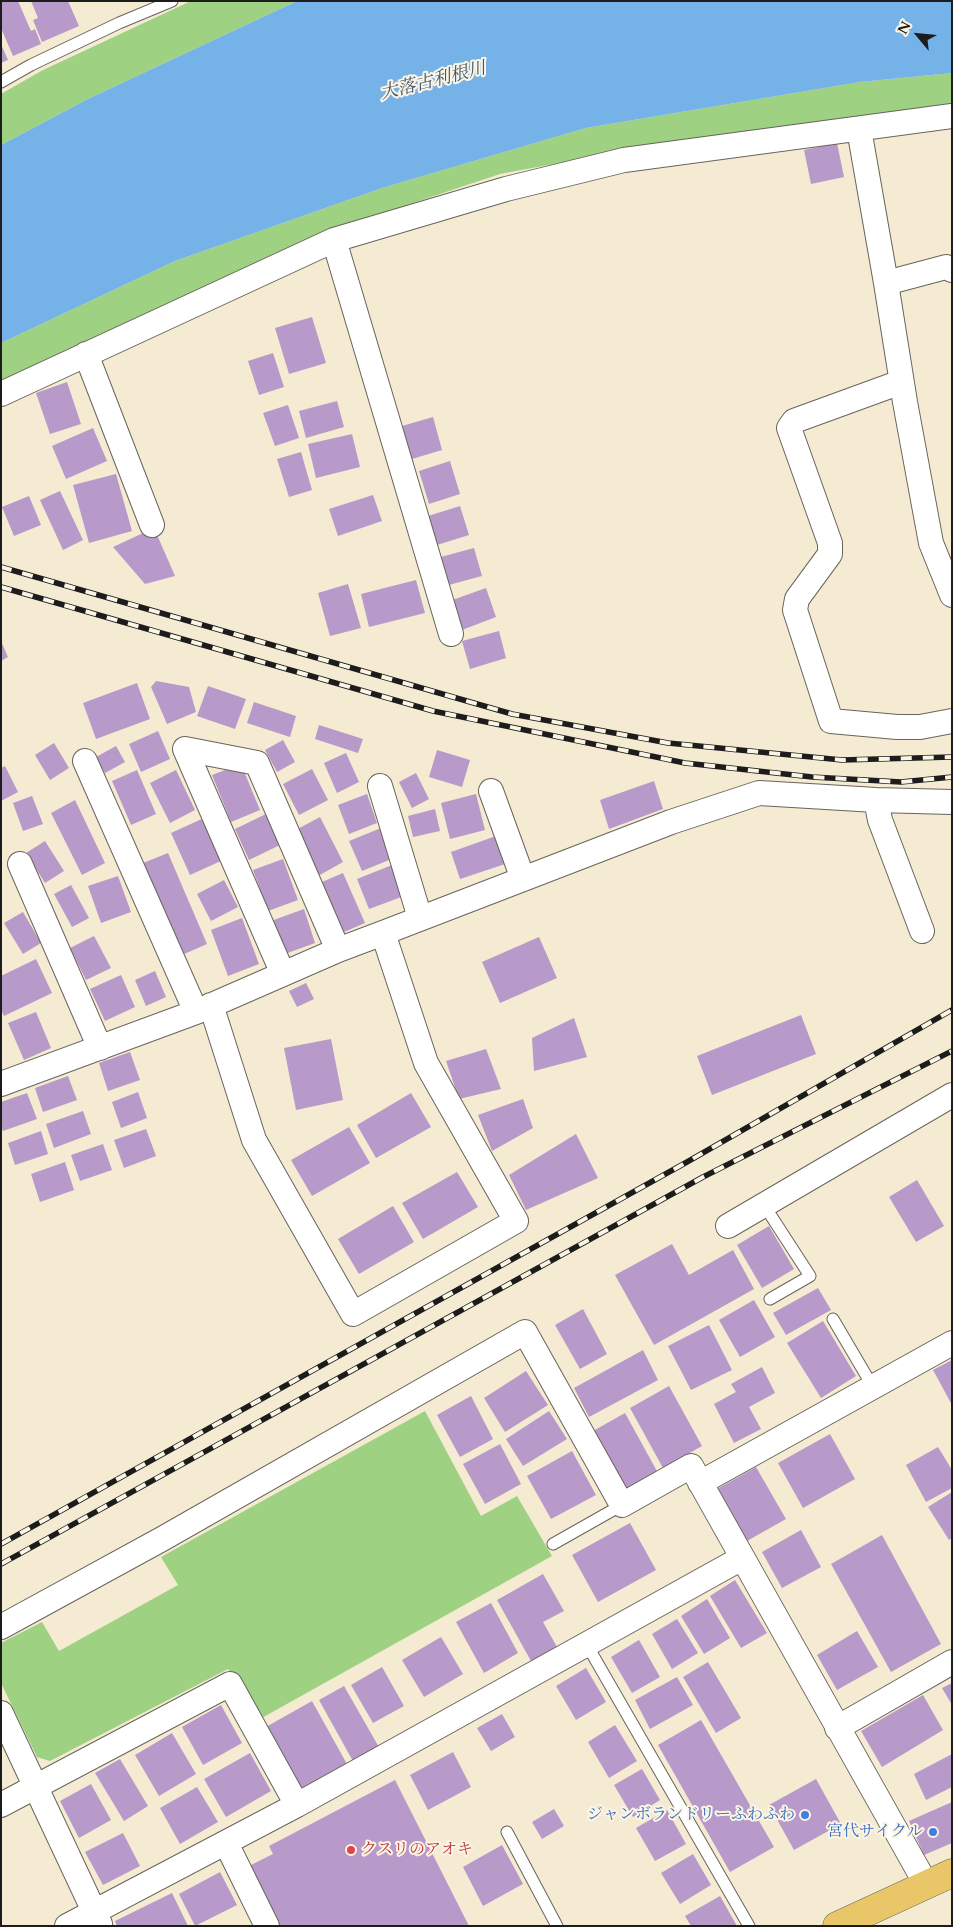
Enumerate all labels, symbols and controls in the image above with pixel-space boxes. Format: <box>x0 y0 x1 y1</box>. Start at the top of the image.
north arrow <box>893 10 943 60</box>
text: N <box>893 18 916 38</box>
water label: 大落古利根川 <box>378 58 488 106</box>
place label: ジャンボランドリーふわふわ <box>587 1805 795 1825</box>
marker: ジャンボランドリーふわふわ <box>799 1809 811 1821</box>
place label: 宮代サイクル <box>827 1822 923 1842</box>
marker: 宮代サイクル <box>927 1826 939 1838</box>
place label: クスリのアオキ <box>361 1840 473 1860</box>
marker: クスリのアオキ <box>345 1844 357 1856</box>

